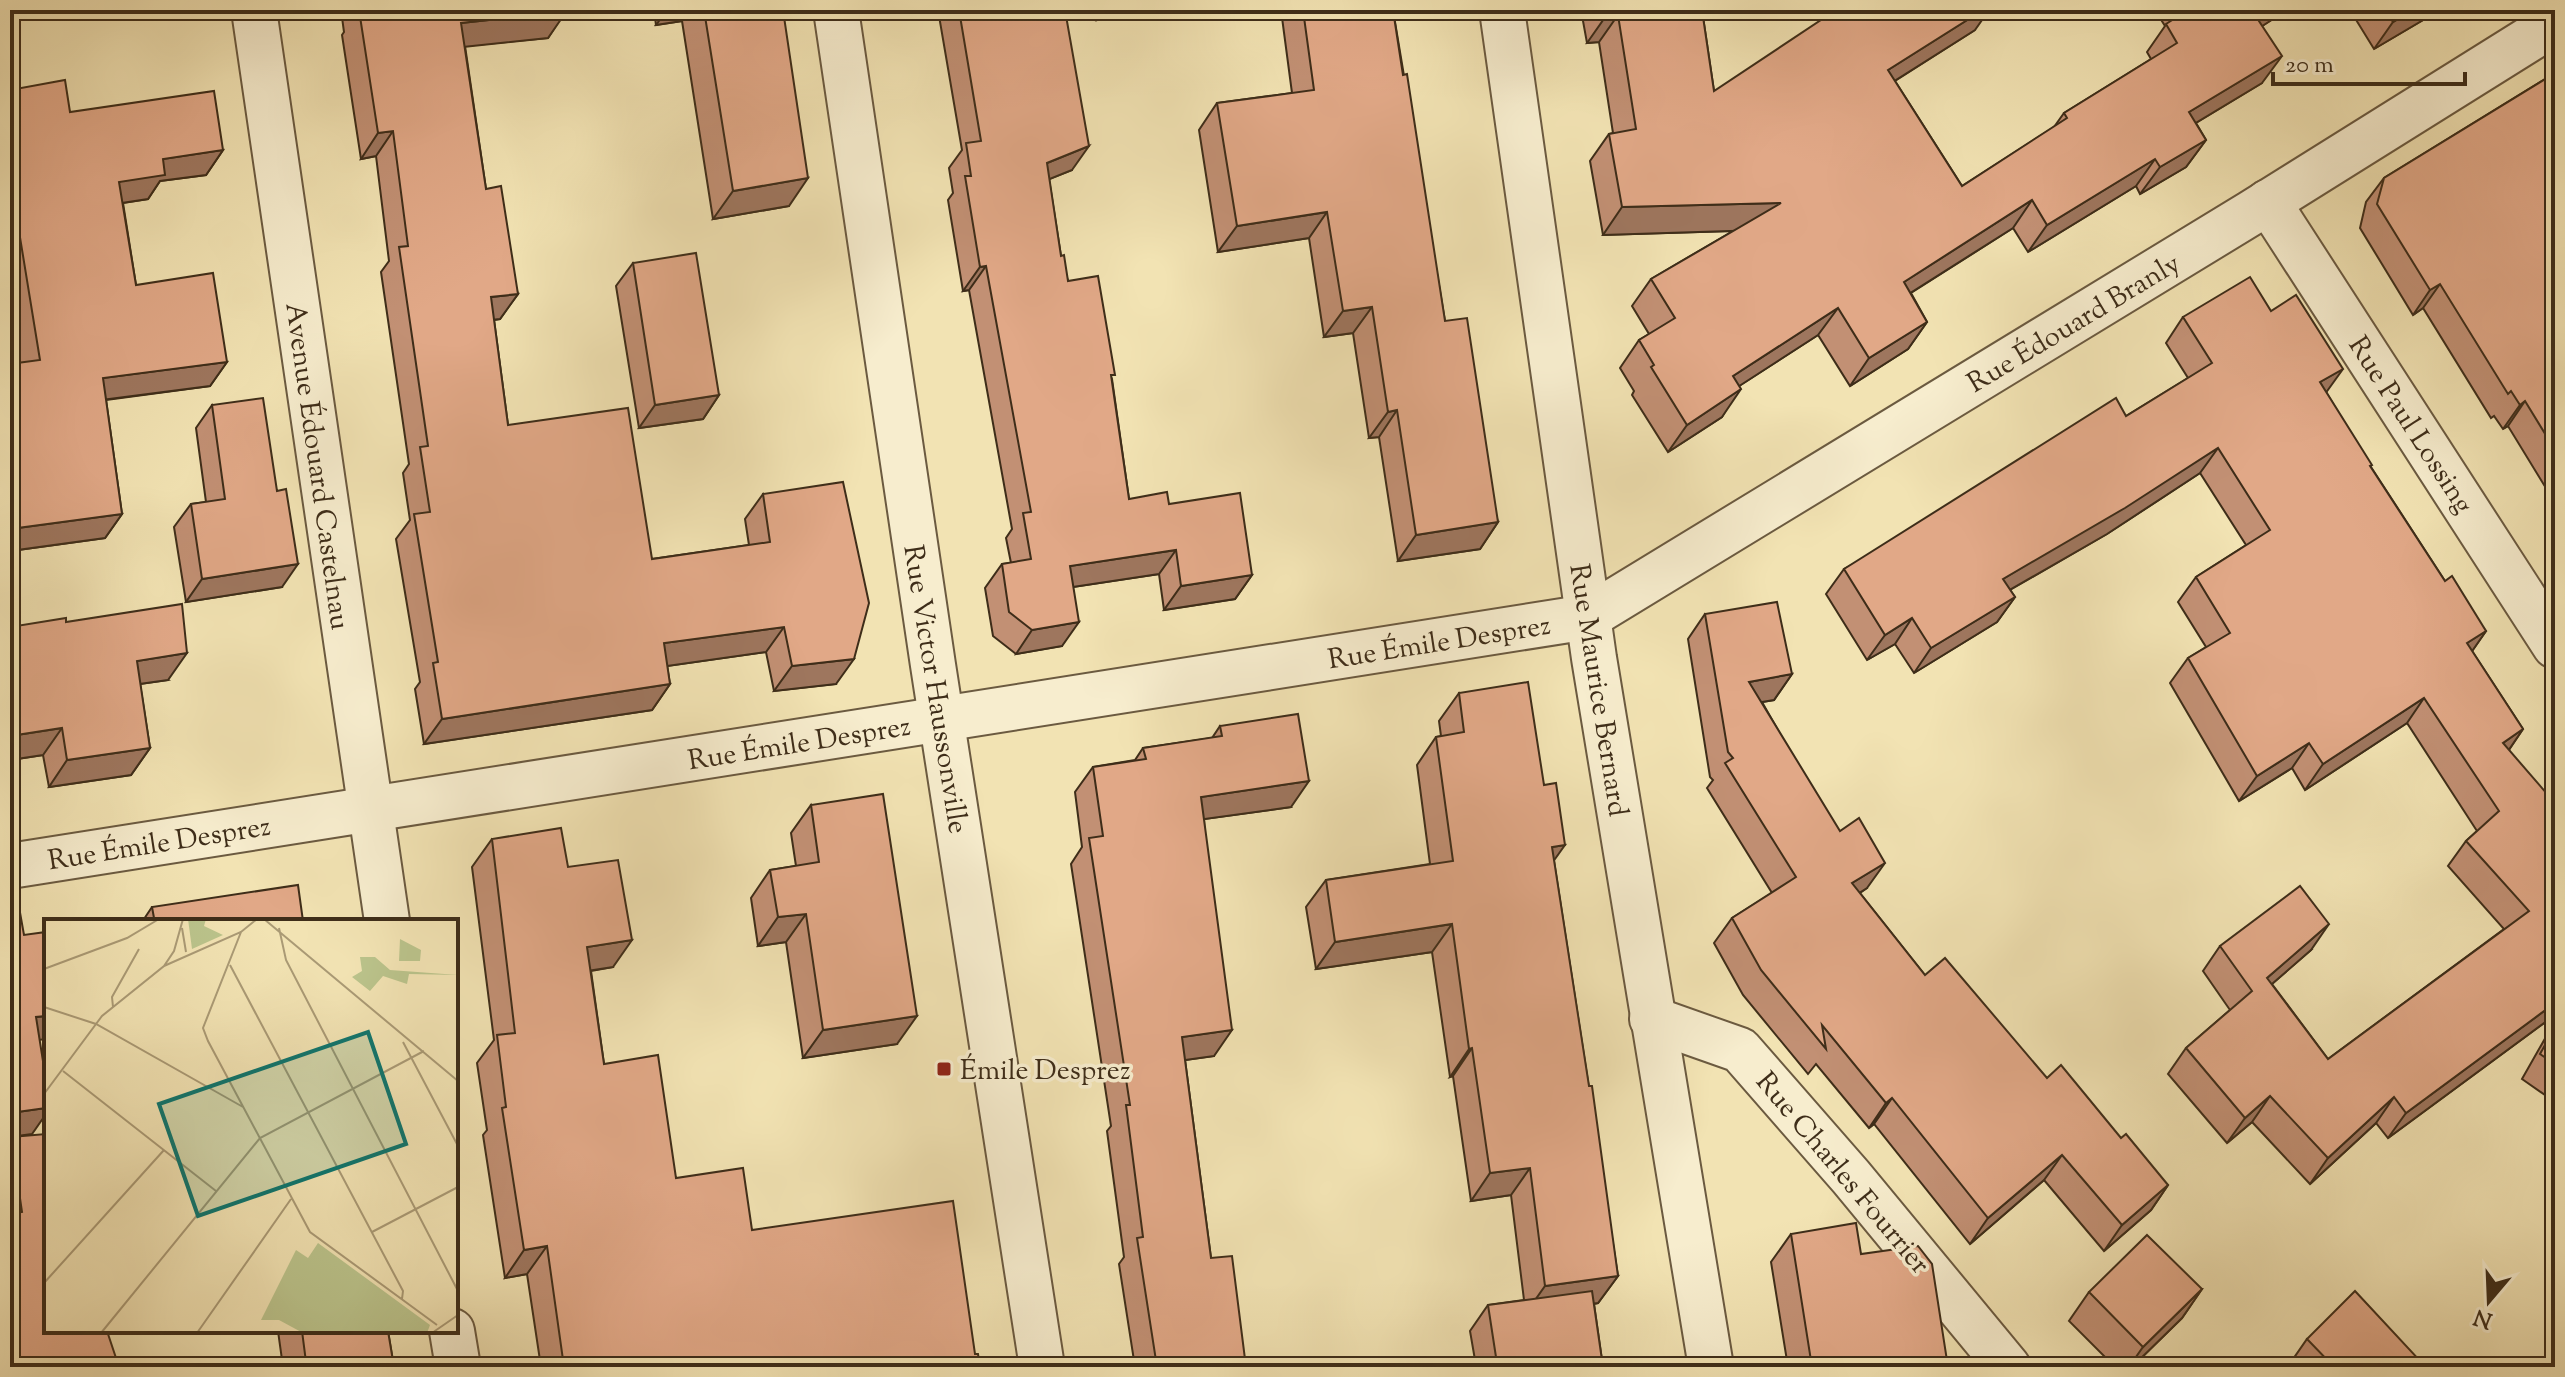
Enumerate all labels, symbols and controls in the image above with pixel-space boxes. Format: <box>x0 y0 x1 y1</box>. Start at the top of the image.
scale bar <box>2273 36 2465 86</box>
text: 20 m <box>2285 49 2334 83</box>
street label: Rue Édouard Branly <box>1960 245 2189 404</box>
street label: Avenue Édouard Castelnau <box>273 300 359 632</box>
street label: Rue Paul Lossing <box>2337 329 2482 522</box>
street label: Rue Victor Haussonville <box>891 542 977 837</box>
street label: Rue Maurice Bernard <box>1557 561 1637 820</box>
street label: Rue Émile Desprez <box>1325 607 1554 681</box>
street label: Rue Émile Desprez <box>685 708 914 782</box>
street label: Rue Émile Desprez <box>45 808 274 882</box>
inset map <box>44 919 458 1333</box>
place label: Émile Desprez <box>960 1052 1130 1092</box>
marker: Émile Desprez <box>935 1060 953 1078</box>
street label: Rue Charles Fourrier <box>1745 1064 1939 1284</box>
north arrow <box>2449 1261 2529 1341</box>
text: N <box>2470 1299 2497 1335</box>

